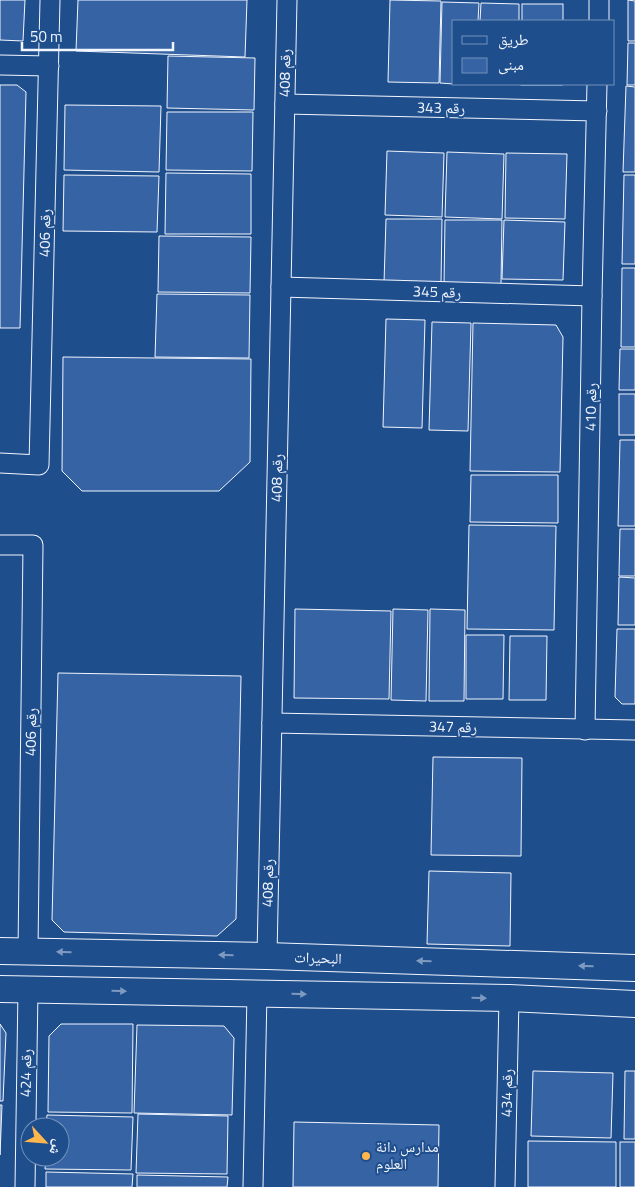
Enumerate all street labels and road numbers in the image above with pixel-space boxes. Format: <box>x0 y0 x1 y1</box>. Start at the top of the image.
street label: رقم 408 <box>273 48 296 97</box>
street label: رقم 343 <box>417 96 466 119</box>
street label: رقم 406 <box>33 208 56 257</box>
street label: رقم 345 <box>412 279 462 304</box>
street label: رقم 410 <box>579 382 602 431</box>
street label: رقم 408 <box>265 453 288 502</box>
street label: رقم 406 <box>19 707 42 756</box>
street label: رقم 347 <box>429 715 478 738</box>
street label: رقم 408 <box>256 858 279 907</box>
street label: البحيرات <box>294 945 342 970</box>
street label: رقم 424 <box>14 1048 37 1097</box>
street label: رقم 434 <box>495 1068 518 1117</box>

